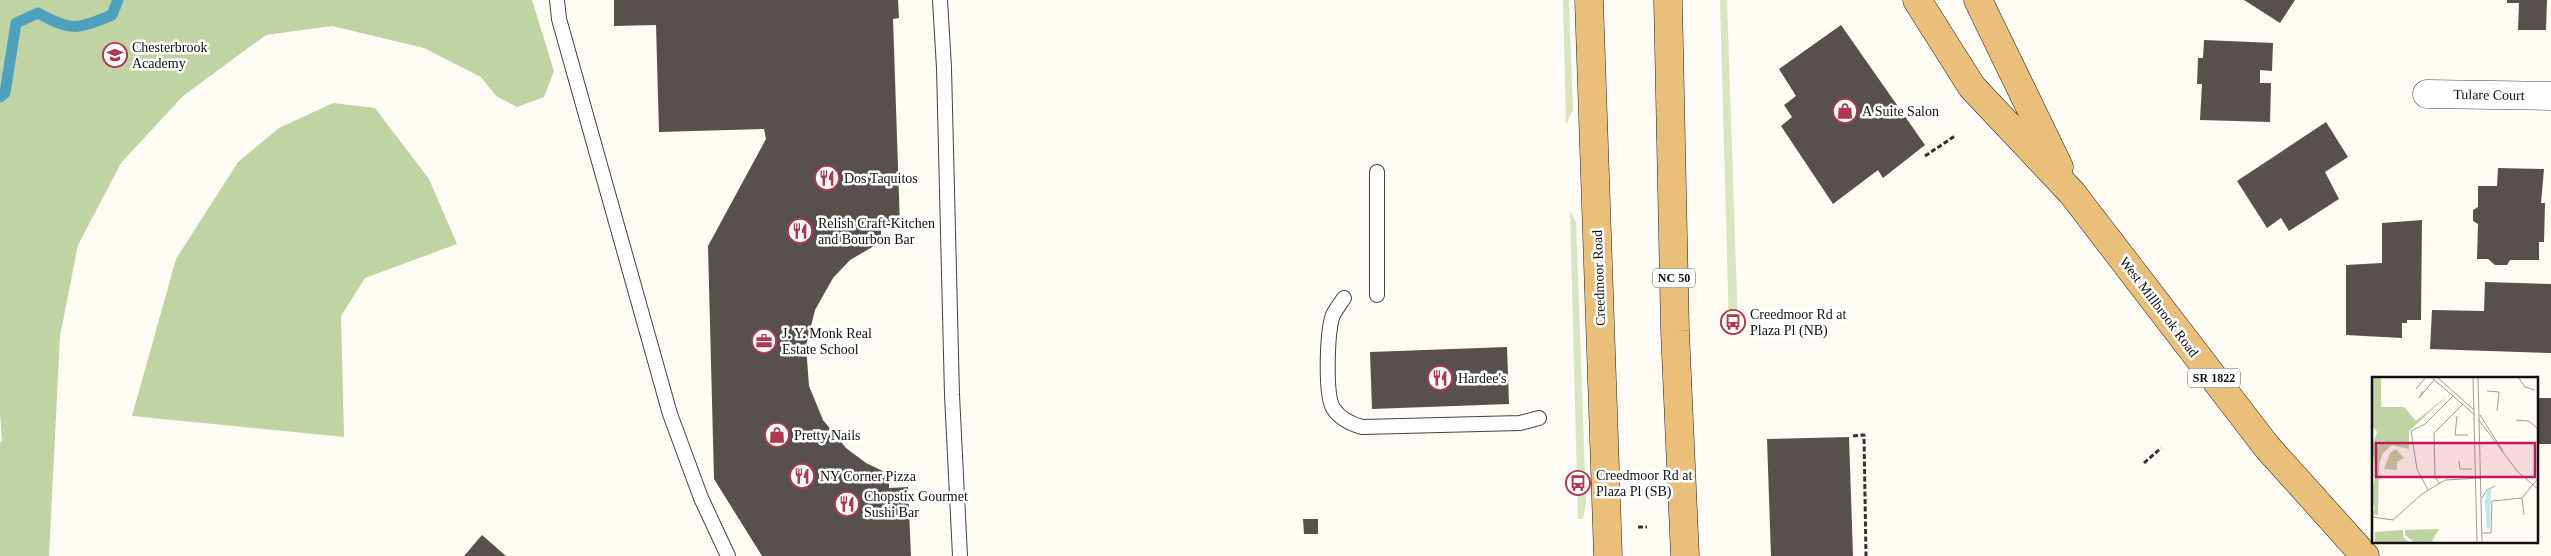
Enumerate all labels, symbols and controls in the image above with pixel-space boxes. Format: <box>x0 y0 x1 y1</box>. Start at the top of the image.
place label: Chesterbrook Academy <box>132 40 207 71</box>
school or university icon: Chesterbrook Academy <box>102 42 128 68</box>
street label: Tulare Court <box>2453 87 2525 103</box>
shop icon: A Suite Salon <box>1832 98 1858 124</box>
place label: A Suite Salon <box>1862 104 1939 119</box>
restaurant icon: Dos Taquitos <box>814 165 840 191</box>
place label: Dos Taquitos <box>844 171 918 186</box>
place label: Relish Craft-Kitchen and Bourbon Bar <box>818 216 935 247</box>
restaurant icon: Relish Craft-Kitchen and Bourbon Bar <box>787 218 813 244</box>
street label: Creedmoor Road <box>1590 230 1608 326</box>
street label: West Millbrook Road <box>2117 254 2201 360</box>
road number: NC 50 <box>1653 268 1695 288</box>
place label: Creedmoor Rd at Plaza Pl (NB) <box>1750 307 1847 339</box>
bus stop icon: Creedmoor Rd at Plaza Pl (NB) <box>1720 309 1746 335</box>
place label: J. Y. Monk Real Estate School <box>782 326 872 357</box>
office icon: J. Y. Monk Real Estate School <box>751 328 777 354</box>
restaurant icon: Hardee's <box>1427 365 1453 391</box>
road number: SR 1822 <box>2188 368 2240 388</box>
place label: Hardee's <box>1458 371 1506 386</box>
inset map <box>2372 377 2538 544</box>
shop icon: Pretty Nails <box>764 422 790 448</box>
place label: Pretty Nails <box>794 428 861 443</box>
restaurant icon: NY Corner Pizza <box>789 463 815 489</box>
place label: Creedmoor Rd at Plaza Pl (SB) <box>1596 468 1693 500</box>
place label: NY Corner Pizza <box>820 469 917 484</box>
bus stop icon: Creedmoor Rd at Plaza Pl (SB) <box>1565 470 1591 496</box>
place label: Chopstix Gourmet Sushi Bar <box>864 489 968 520</box>
restaurant icon: Chopstix Gourmet Sushi Bar <box>834 491 860 517</box>

